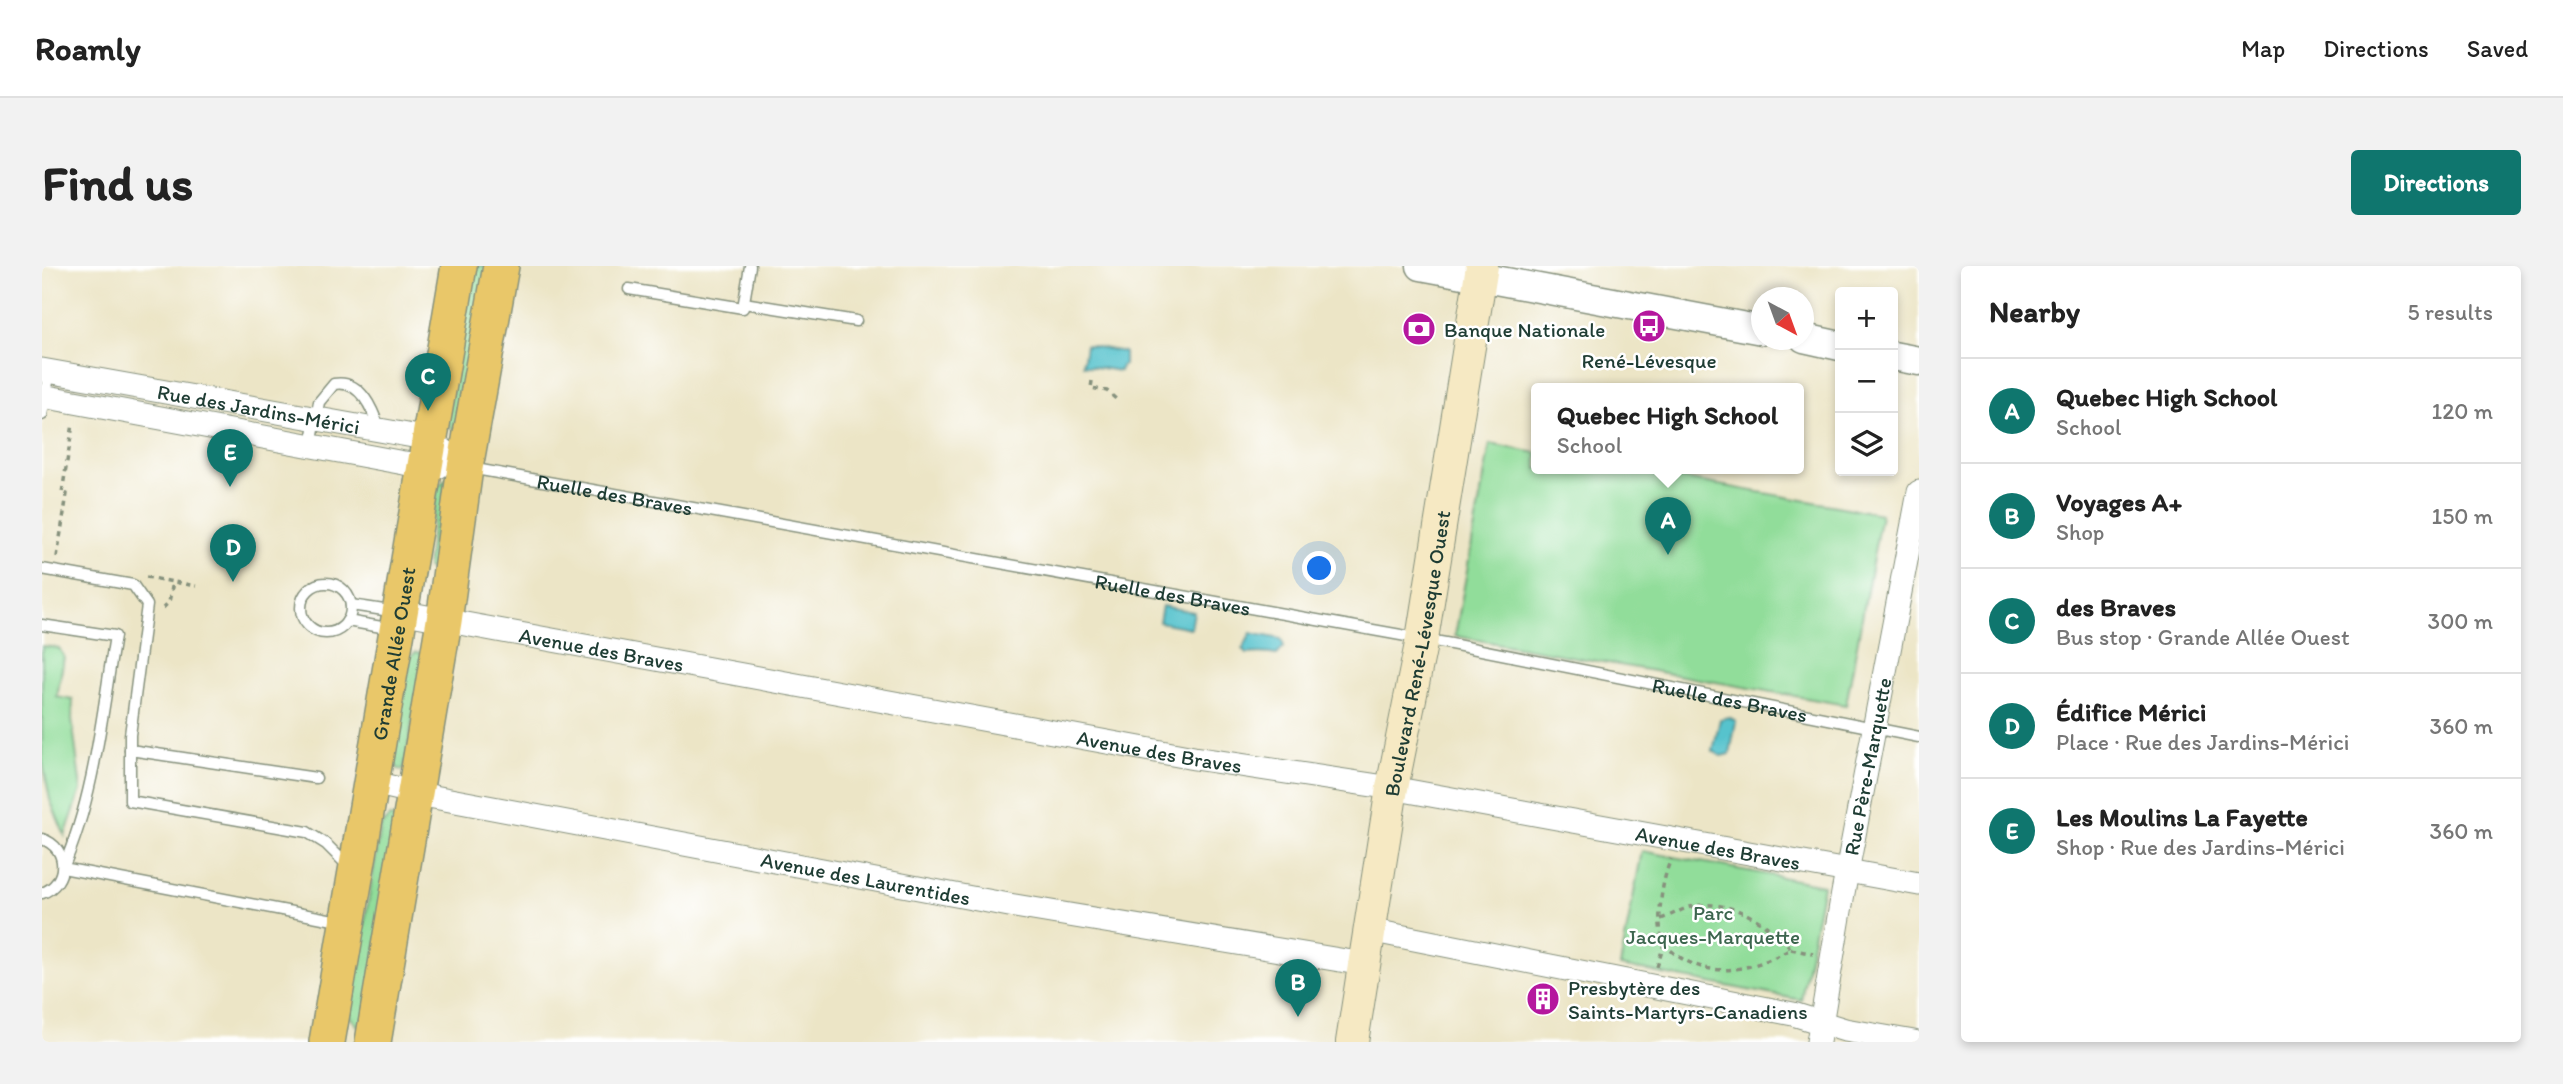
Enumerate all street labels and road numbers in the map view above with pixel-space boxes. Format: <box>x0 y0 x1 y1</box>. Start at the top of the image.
street label: Rue des Jardins-Mérici <box>155 378 362 439</box>
street label: Ruelle des Braves <box>535 468 695 520</box>
street label: Boulevard René-Lévesque Ouest <box>1378 508 1455 798</box>
street label: Grande Allée Ouest <box>366 565 420 742</box>
street label: Ruelle des Braves <box>1093 568 1253 620</box>
street label: Avenue des Braves <box>517 622 686 676</box>
street label: Ruelle des Braves <box>1650 672 1810 727</box>
street label: Rue Père-Marquette <box>1838 675 1896 857</box>
street label: Avenue des Braves <box>1075 724 1244 778</box>
street label: Avenue des Braves <box>1634 820 1802 875</box>
street label: Avenue des Laurentides <box>759 846 973 910</box>

